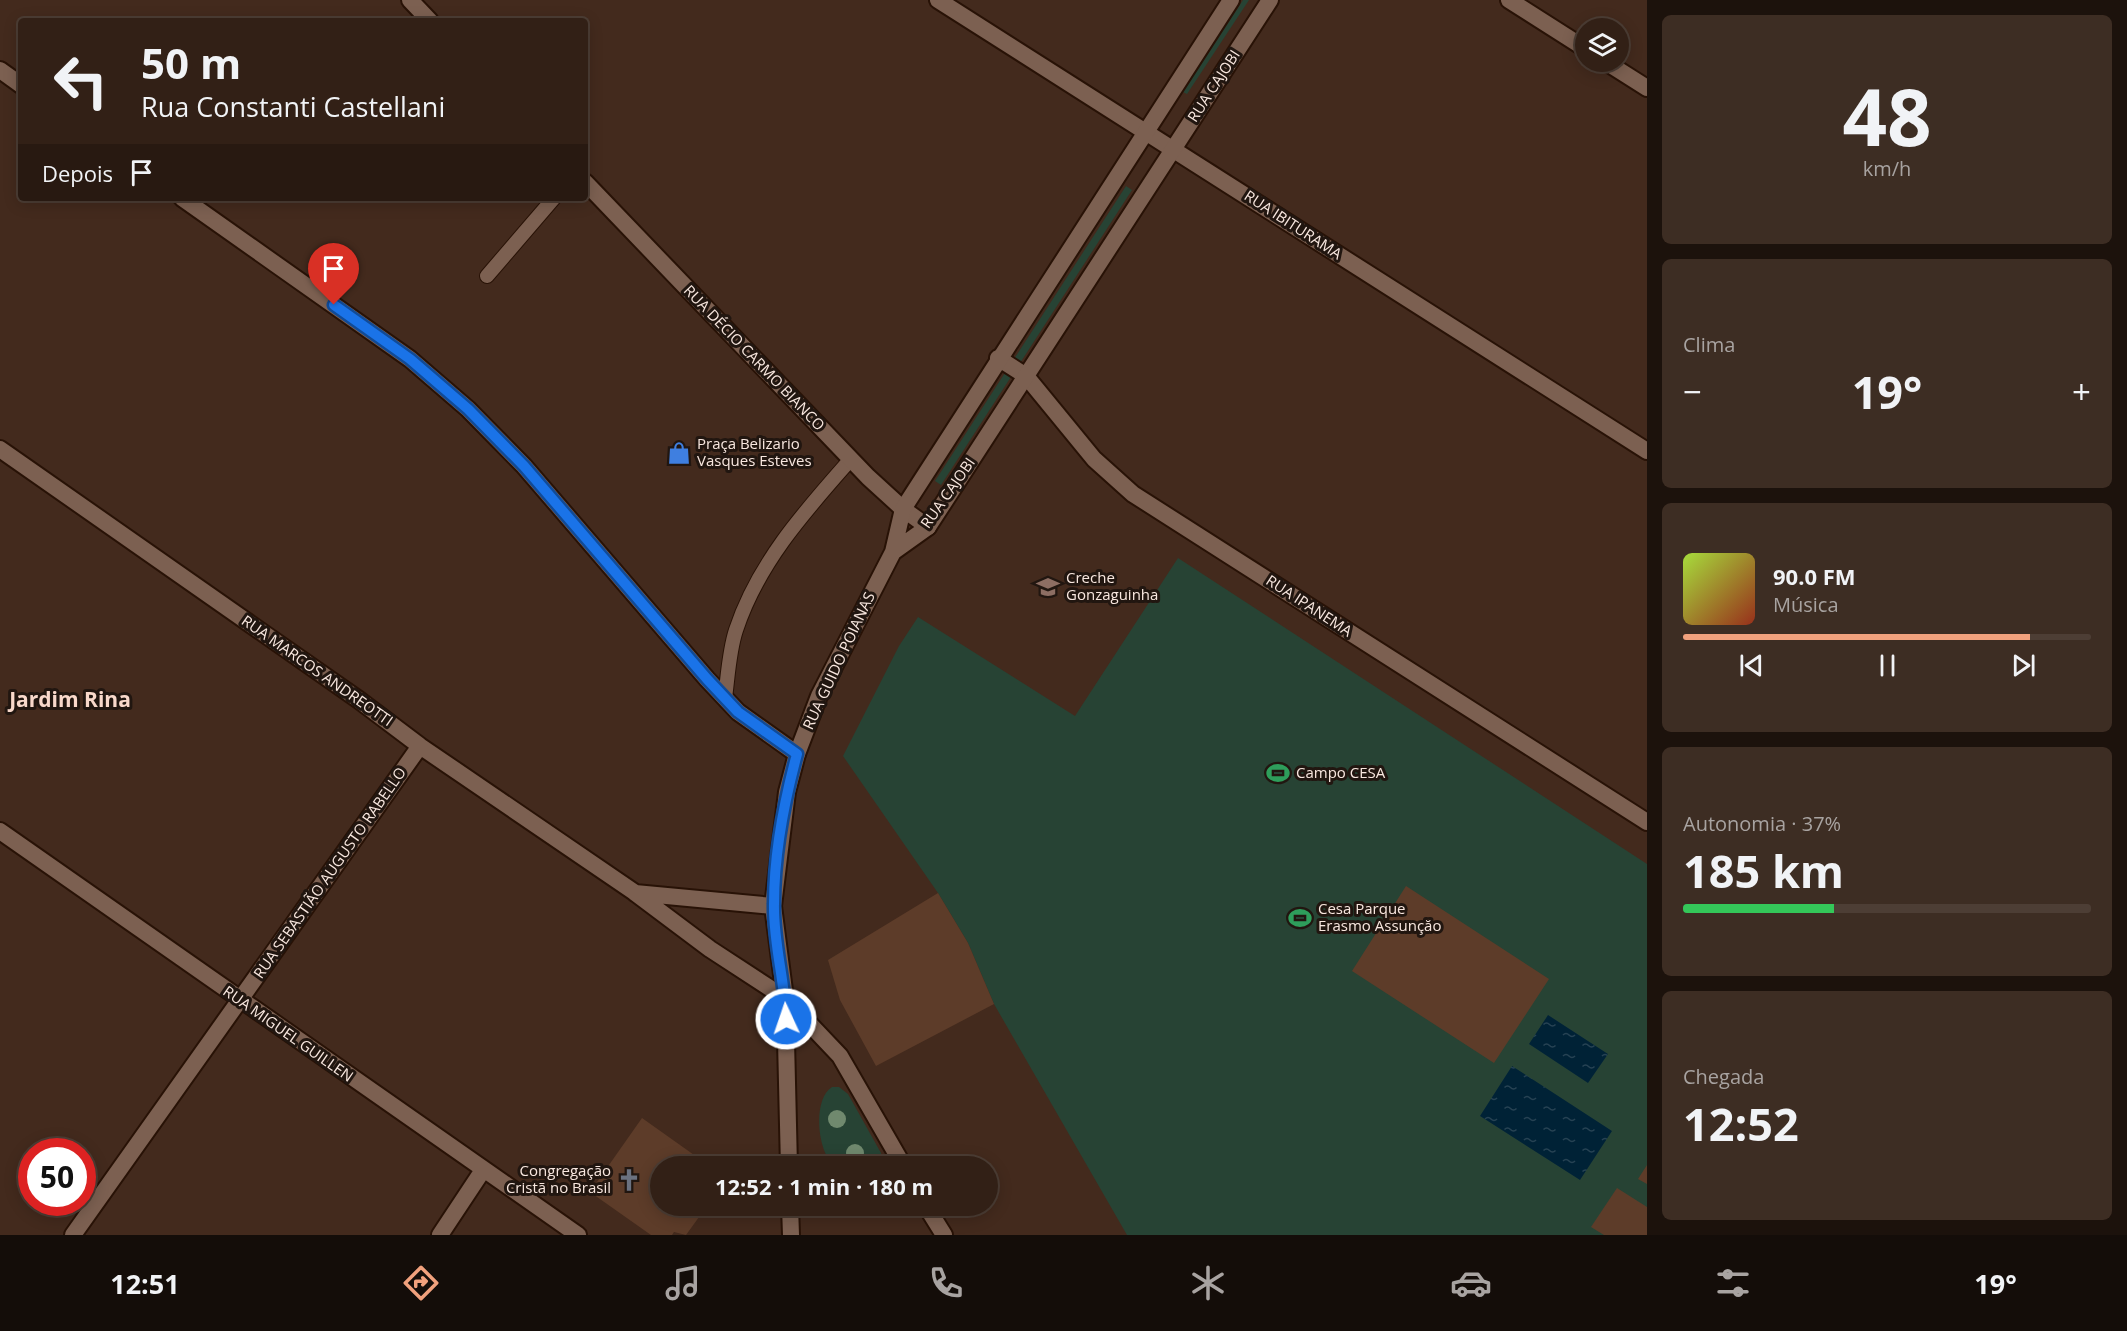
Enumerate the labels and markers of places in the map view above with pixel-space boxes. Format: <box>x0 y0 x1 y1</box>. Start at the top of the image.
pin <box>308 243 359 305</box>
place label: Praça Belizario Vasques Esteves <box>697 433 812 470</box>
shop icon: Praça Belizario Vasques Esteves <box>666 440 692 466</box>
place label: Creche Gonzaguinha <box>1066 567 1158 604</box>
school or university icon: Creche Gonzaguinha <box>1035 574 1061 600</box>
sports icon: Campo CESA <box>1265 760 1291 786</box>
place label: Campo CESA <box>1296 762 1386 782</box>
place label: Cesa Parque Erasmo Assunçăo <box>1318 898 1441 935</box>
sports icon: Cesa Parque Erasmo Assunçăo <box>1287 905 1313 931</box>
place label: Congregação Cristã no Brasil <box>506 1160 611 1197</box>
church icon: Congregação Cristã no Brasil <box>616 1167 642 1193</box>

